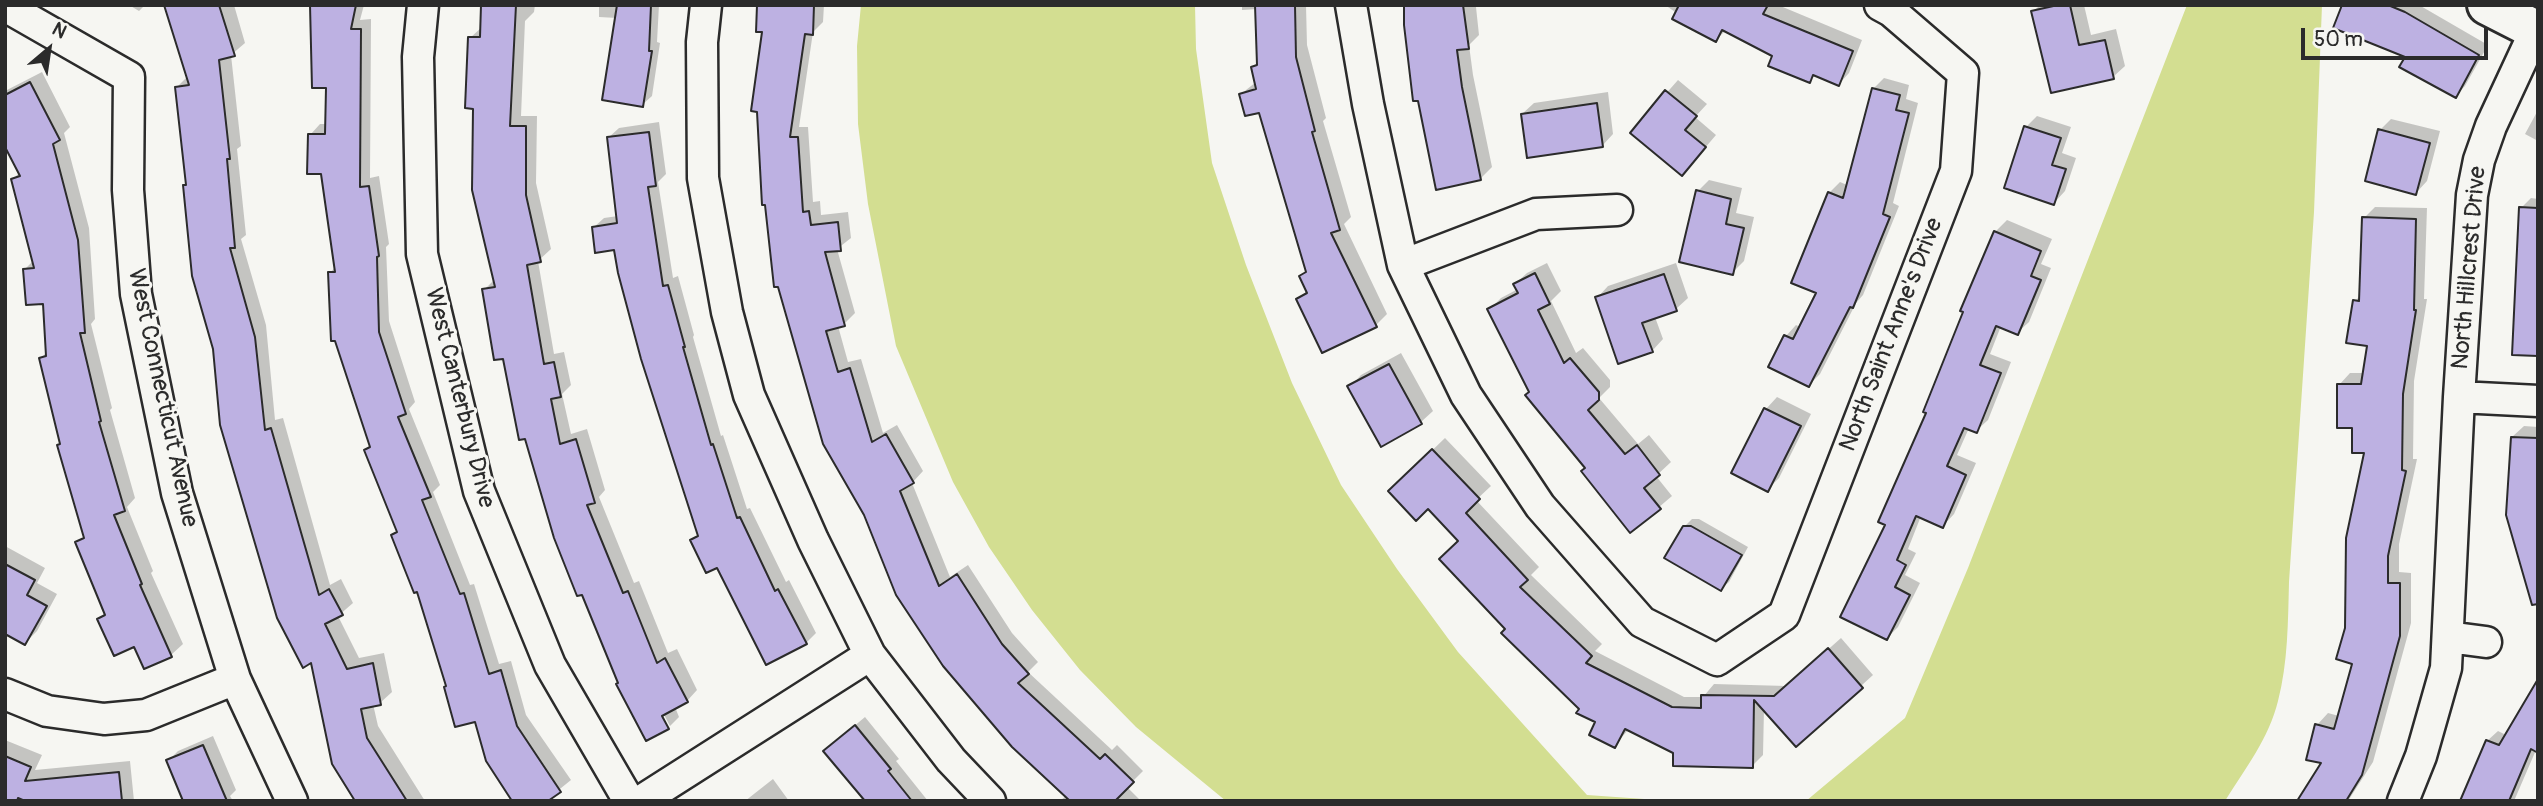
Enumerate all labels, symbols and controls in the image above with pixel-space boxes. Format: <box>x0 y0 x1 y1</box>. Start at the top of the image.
north arrow <box>14 14 84 84</box>
scale bar <box>2305 14 2492 58</box>
text: N <box>48 17 71 44</box>
text: 50 m <box>2314 26 2363 53</box>
street label: North Hillcrest Drive <box>2447 165 2493 371</box>
street label: North Saint Anne's Drive <box>1834 214 1950 456</box>
street label: West Connecticut Avenue <box>121 266 203 530</box>
street label: West Canterbury Drive <box>418 285 500 511</box>

